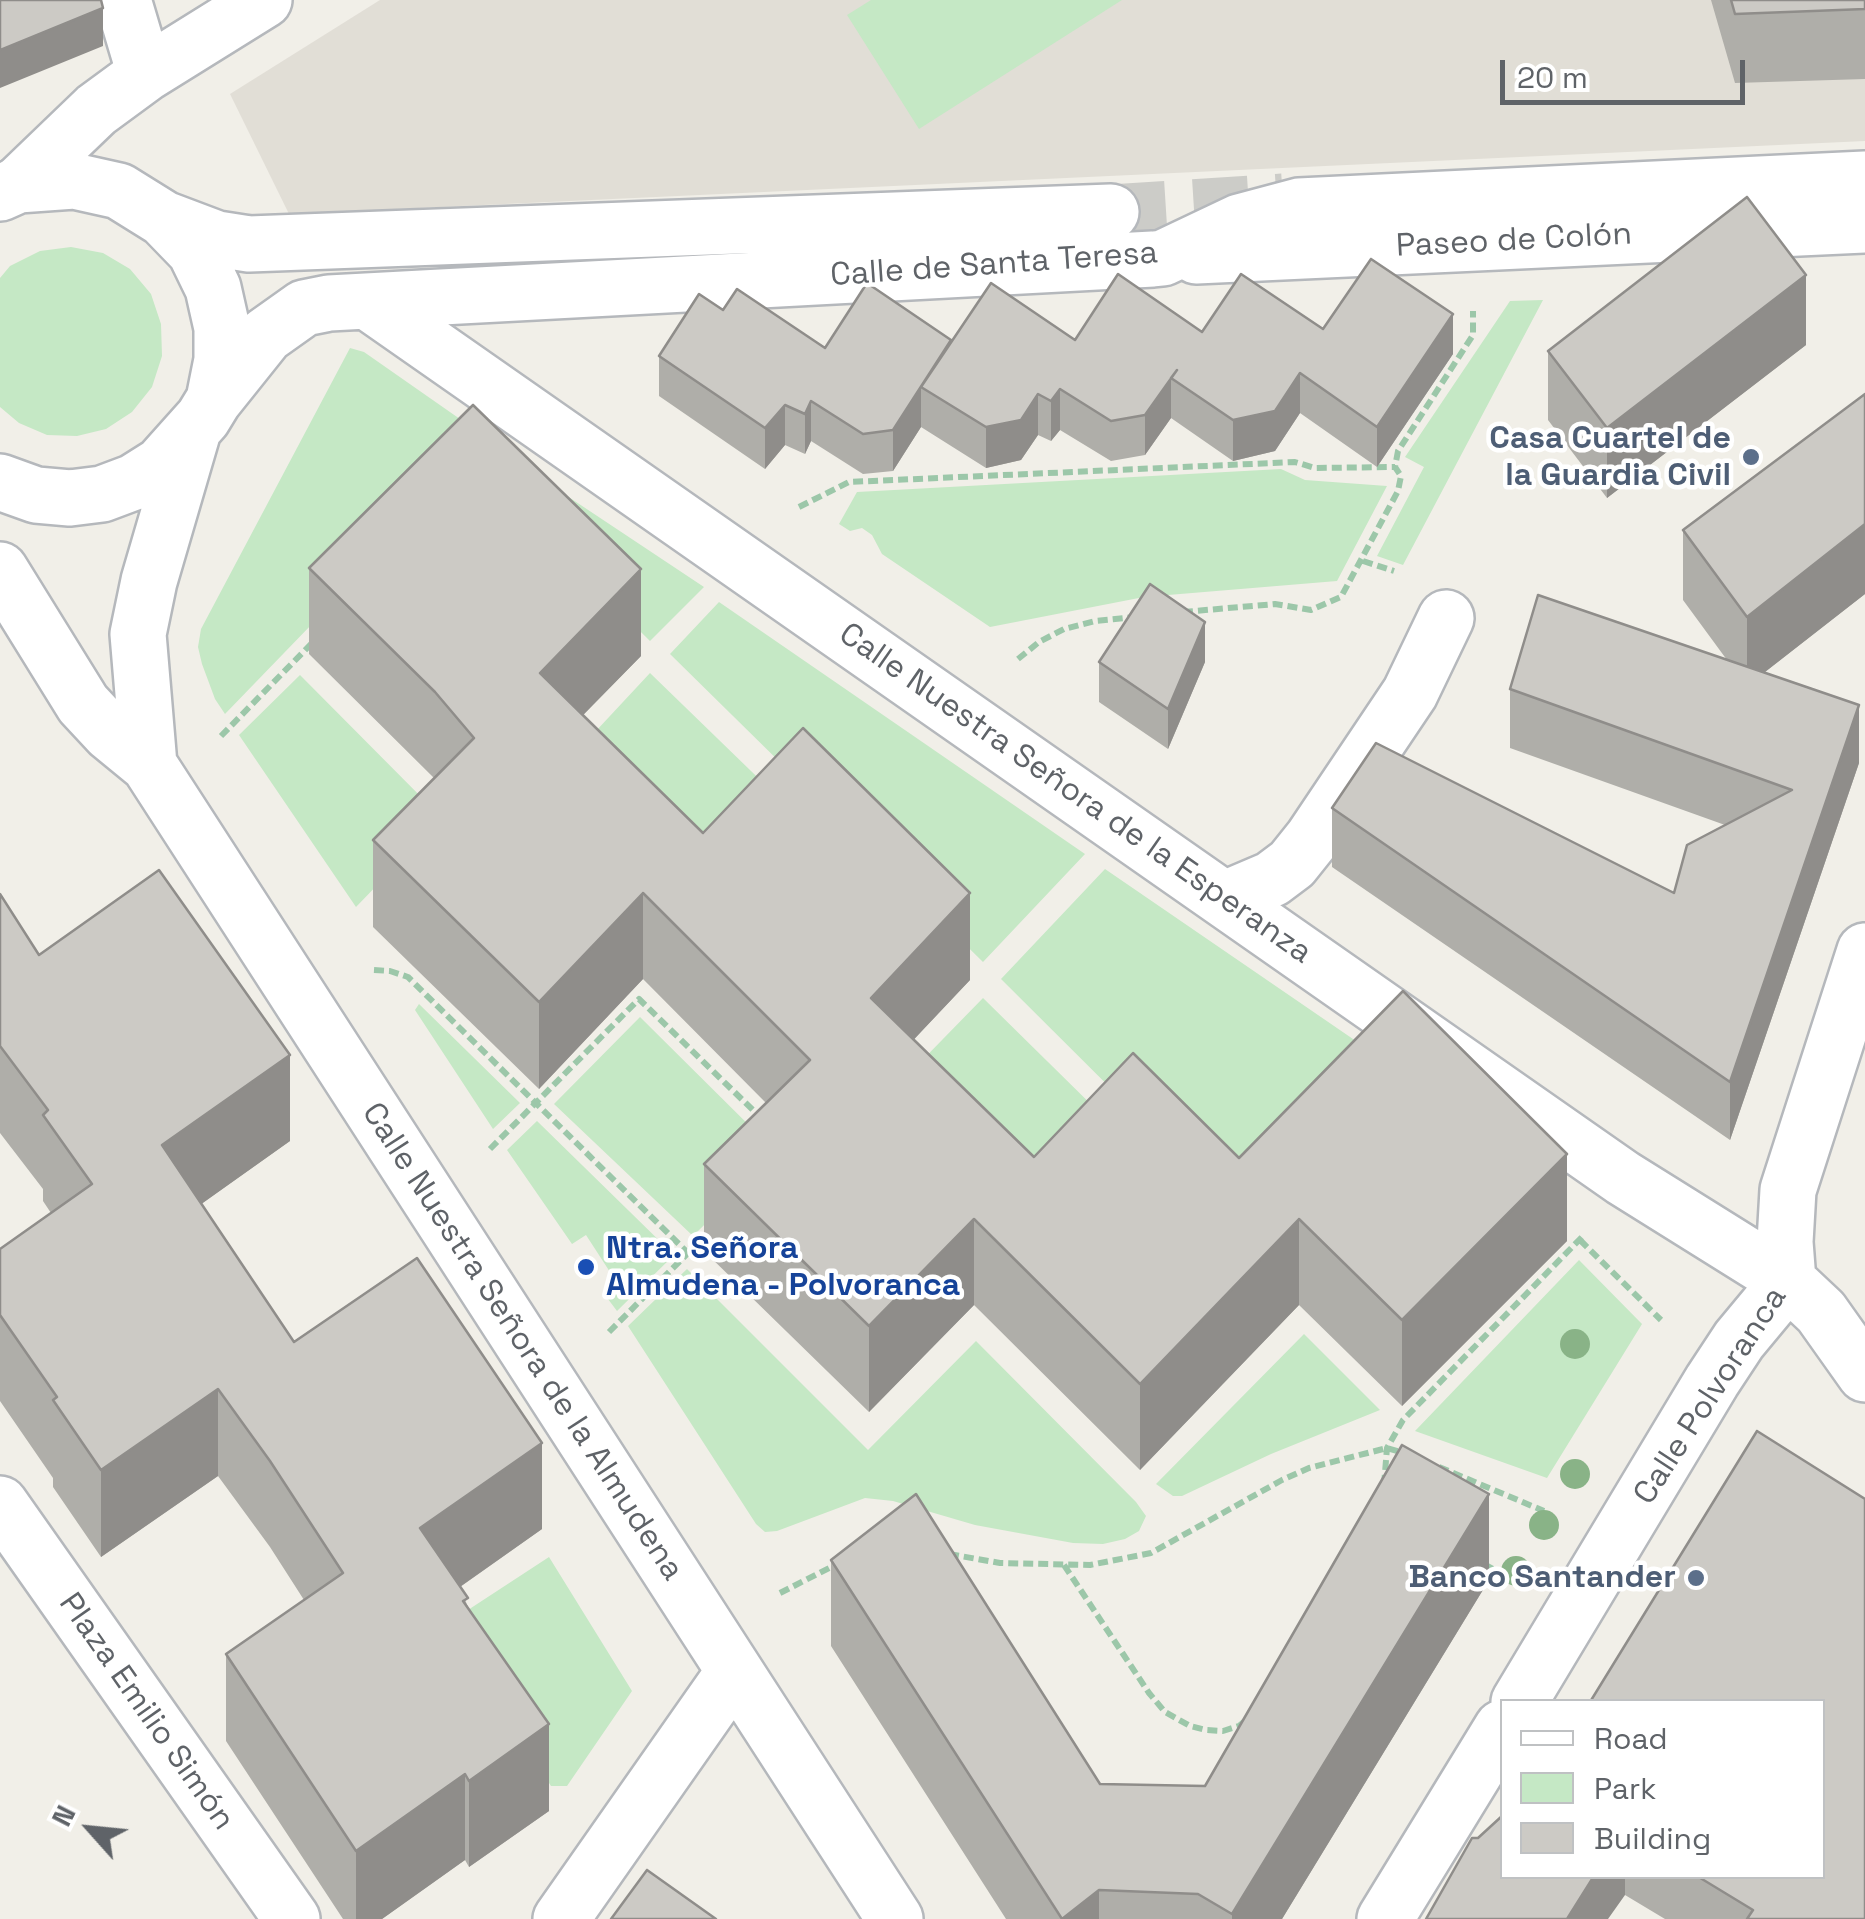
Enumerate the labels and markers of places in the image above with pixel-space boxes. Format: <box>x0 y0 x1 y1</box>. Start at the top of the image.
place label: Casa Cuartel de la Guardia Civil <box>1489 420 1731 495</box>
marker: Casa Cuartel de la Guardia Civil <box>1740 446 1762 468</box>
place label: Ntra. Señora Almudena - Polvoranca <box>606 1230 960 1305</box>
marker: Ntra. Señora Almudena - Polvoranca <box>575 1256 597 1278</box>
place label: Banco Santander <box>1409 1559 1676 1597</box>
marker: Banco Santander <box>1685 1567 1707 1589</box>

